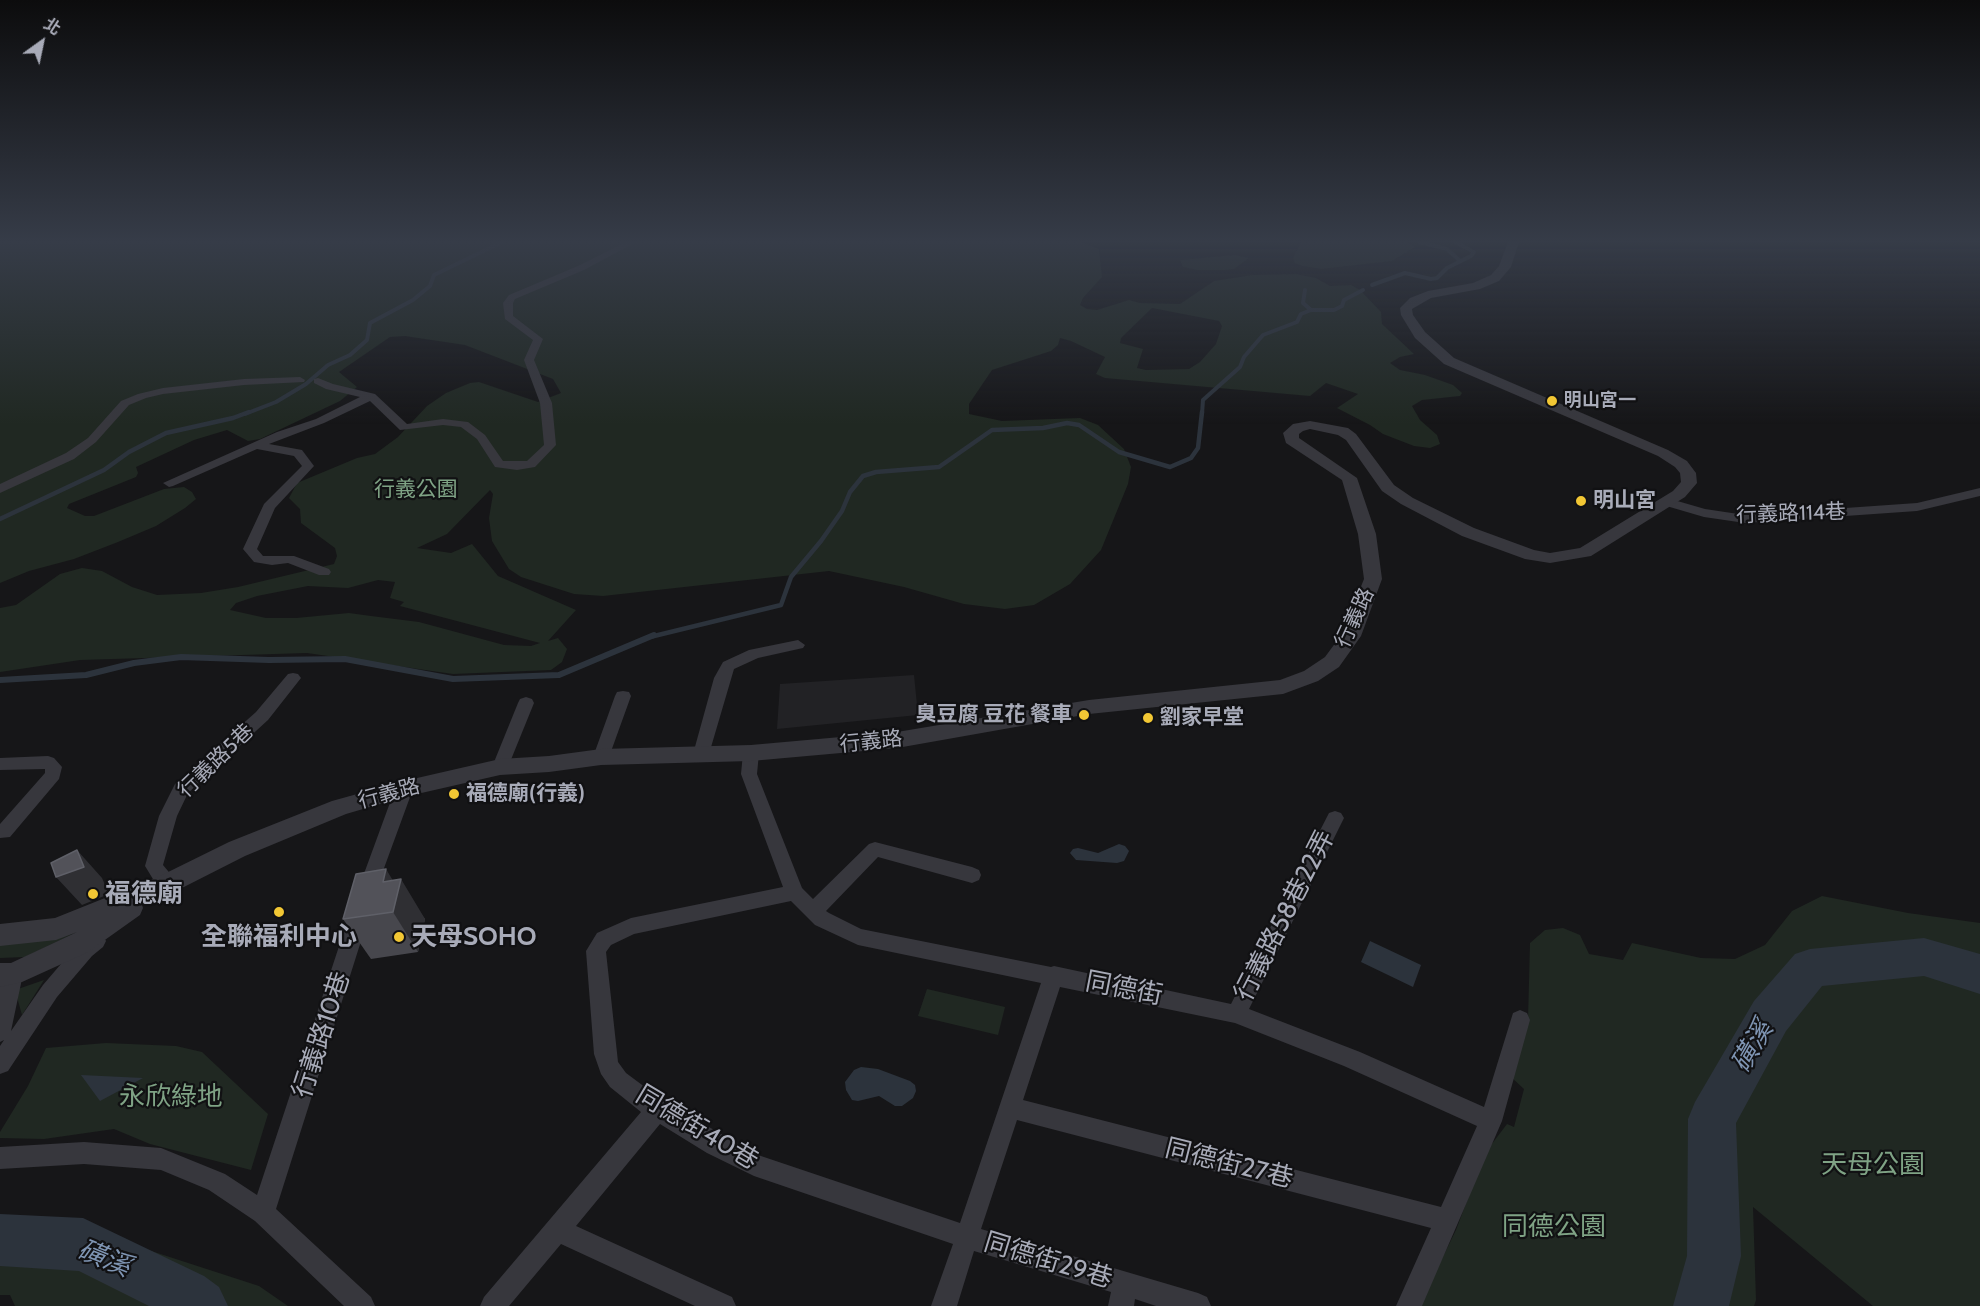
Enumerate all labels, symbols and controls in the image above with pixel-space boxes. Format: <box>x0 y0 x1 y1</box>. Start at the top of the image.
north arrow <box>12 12 72 72</box>
text: 北 <box>40 14 64 39</box>
place label: 明山宮一 <box>1564 390 1636 412</box>
marker: 明山宮一 <box>1545 394 1559 408</box>
park label: 行義公園 <box>374 477 458 503</box>
place label: 明山宮 <box>1593 488 1656 514</box>
marker: 明山宮 <box>1574 494 1588 508</box>
street label: 行義路114巷 <box>1736 499 1846 529</box>
street label: 行義路 <box>1330 584 1380 652</box>
place label: 臭豆腐 豆花 餐車 <box>916 702 1072 728</box>
place label: 劉家早堂 <box>1160 705 1244 731</box>
marker: 臭豆腐 豆花 餐車 <box>1077 708 1091 722</box>
marker: 劉家早堂 <box>1141 711 1155 725</box>
street label: 行義路5巷 <box>173 719 259 803</box>
street label: 行義路 <box>838 726 904 758</box>
street label: 行義路 <box>355 774 423 814</box>
place label: 福德廟(行義) <box>466 781 585 807</box>
marker: 福德廟(行義) <box>447 787 461 801</box>
street label: 行義路58巷22弄 <box>1229 826 1341 1006</box>
place label: 福德廟 <box>105 878 183 910</box>
marker: 福德廟 <box>86 887 100 901</box>
marker: 全聯福利中心 <box>272 905 286 919</box>
place label: 全聯福利中心 <box>201 921 357 953</box>
place label: 天母SOHO <box>411 921 537 953</box>
marker: 天母SOHO <box>392 930 406 944</box>
street label: 同德街 <box>1083 966 1165 1012</box>
street label: 行義路10巷 <box>287 968 357 1102</box>
water label: 磺溪 <box>1725 1016 1781 1078</box>
street label: 同德街40巷 <box>630 1079 764 1177</box>
park label: 永欣綠地 <box>119 1081 223 1113</box>
street label: 同德街27巷 <box>1162 1133 1296 1195</box>
park label: 天母公園 <box>1821 1149 1925 1181</box>
park label: 同德公園 <box>1502 1211 1606 1243</box>
street label: 同德街29巷 <box>980 1227 1116 1295</box>
water label: 磺溪 <box>73 1234 135 1284</box>

